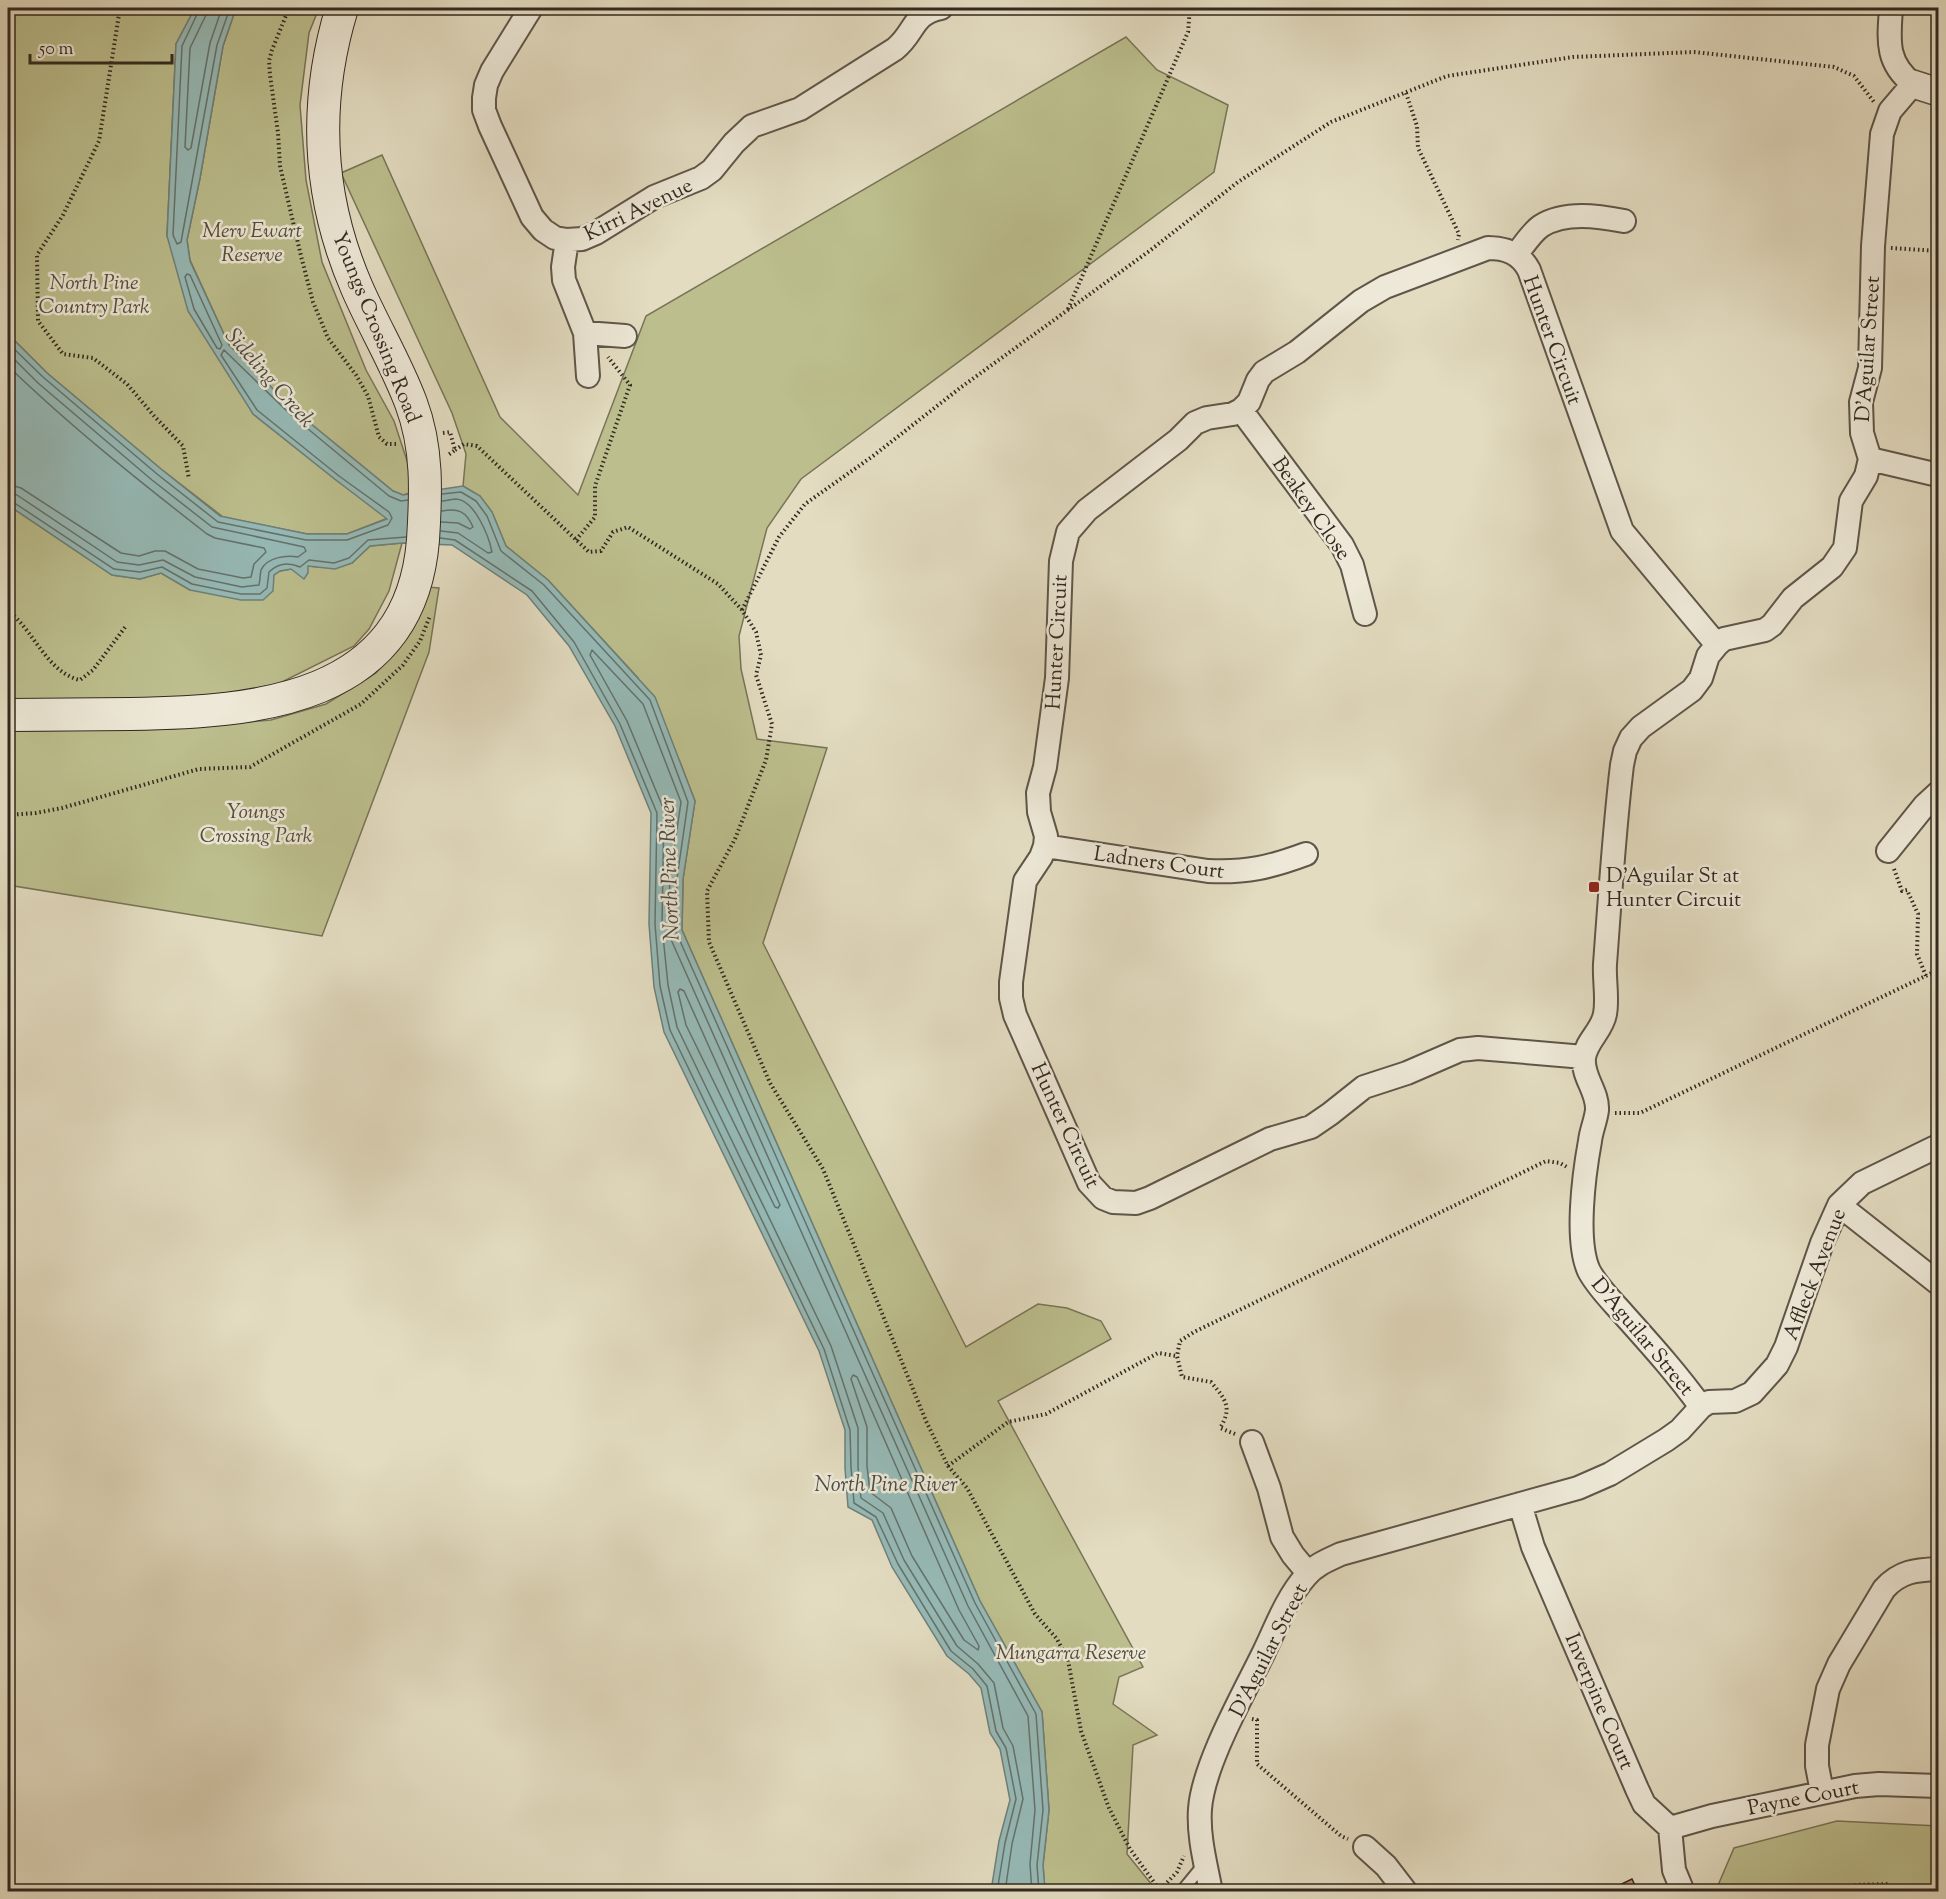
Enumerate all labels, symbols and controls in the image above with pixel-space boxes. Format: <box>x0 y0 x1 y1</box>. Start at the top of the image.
scale bar <box>30 27 172 65</box>
text: 50 m <box>38 37 74 63</box>
street label: Kirri Avenue <box>580 172 698 250</box>
park label: Merv Ewart Reserve <box>202 217 302 271</box>
street label: Youngs Crossing Road <box>323 227 427 428</box>
park label: North Pine Country Park <box>39 269 150 323</box>
street label: Hunter Circuit <box>1514 272 1588 409</box>
street label: D'Aguilar Street <box>1849 275 1889 423</box>
water label: Sideling Creek <box>216 322 321 436</box>
street label: Beakey Close <box>1264 451 1357 567</box>
street label: Hunter Circuit <box>1039 574 1077 710</box>
water label: North Pine River <box>652 796 689 941</box>
park label: Youngs Crossing Park <box>200 798 313 852</box>
street label: Ladners Court <box>1092 840 1226 888</box>
place label: D'Aguilar St at Hunter Circuit <box>1606 862 1741 916</box>
marker: D'Aguilar St at Hunter Circuit <box>1587 880 1601 894</box>
street label: Hunter Circuit <box>1022 1058 1106 1193</box>
street label: Affleck Avenue <box>1777 1204 1855 1345</box>
street label: D'Aguilar Street <box>1583 1272 1700 1403</box>
water label: North Pine River <box>814 1470 958 1502</box>
street label: D'Aguilar Street <box>1223 1579 1316 1723</box>
street label: Inverpine Court <box>1556 1629 1640 1775</box>
park label: Mungarra Reserve <box>996 1639 1146 1669</box>
street label: Payne Court <box>1745 1773 1862 1824</box>

